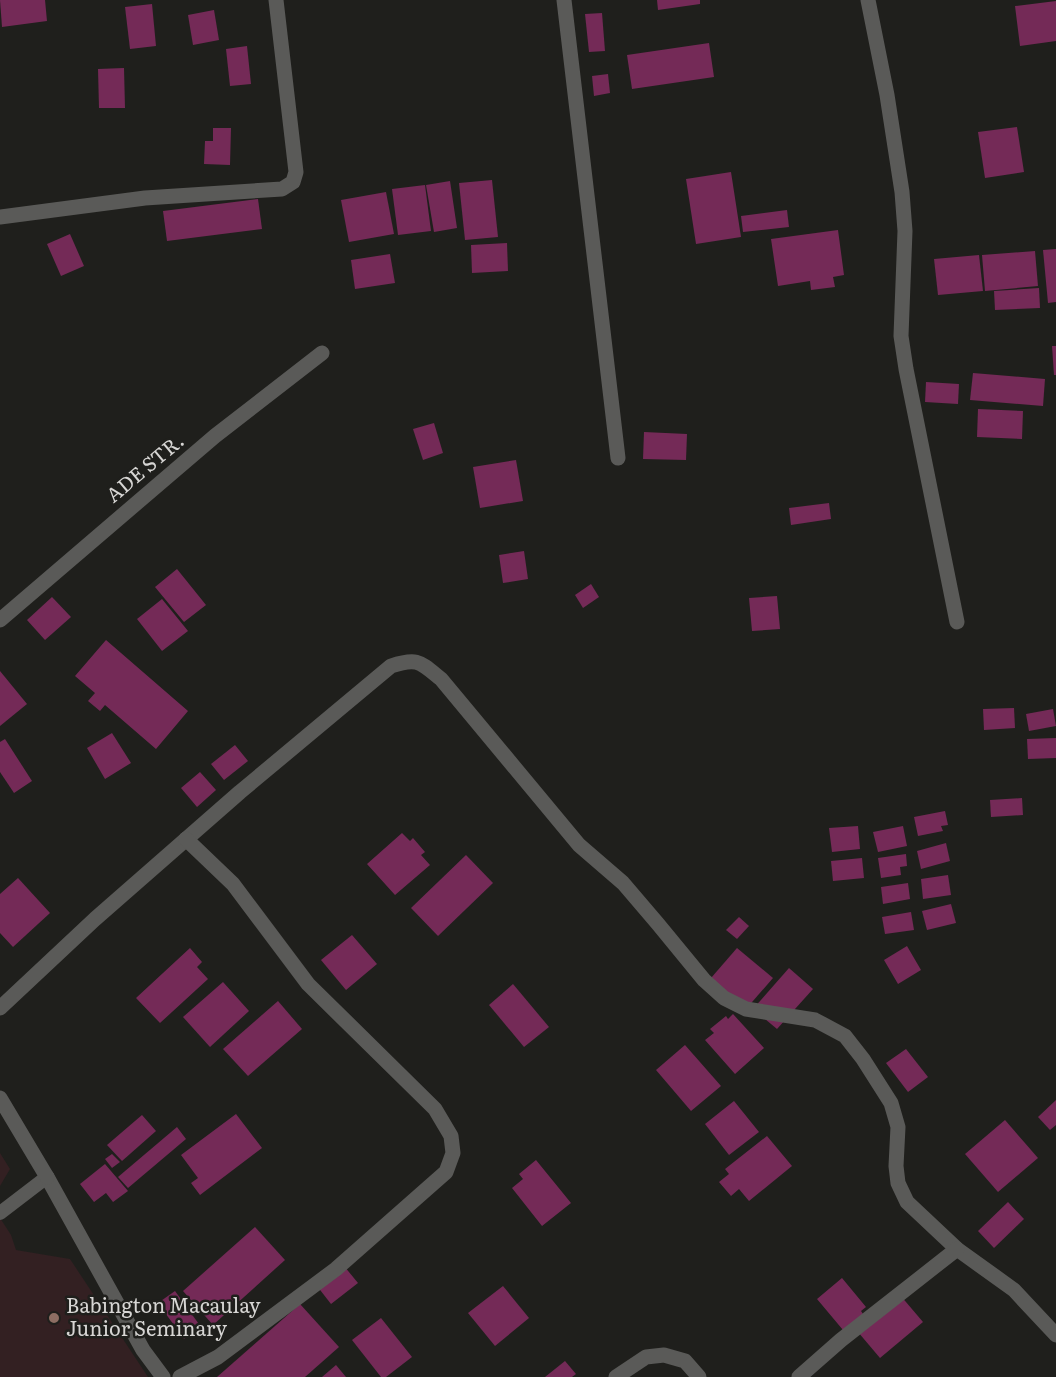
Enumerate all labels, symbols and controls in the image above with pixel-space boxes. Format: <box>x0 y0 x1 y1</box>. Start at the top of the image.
street label: ADE STR. <box>98 425 189 508</box>
place label: Babington Macaulay Junior Seminary <box>66 1289 261 1342</box>
marker: Babington Macaulay Junior Seminary <box>47 1311 61 1325</box>

